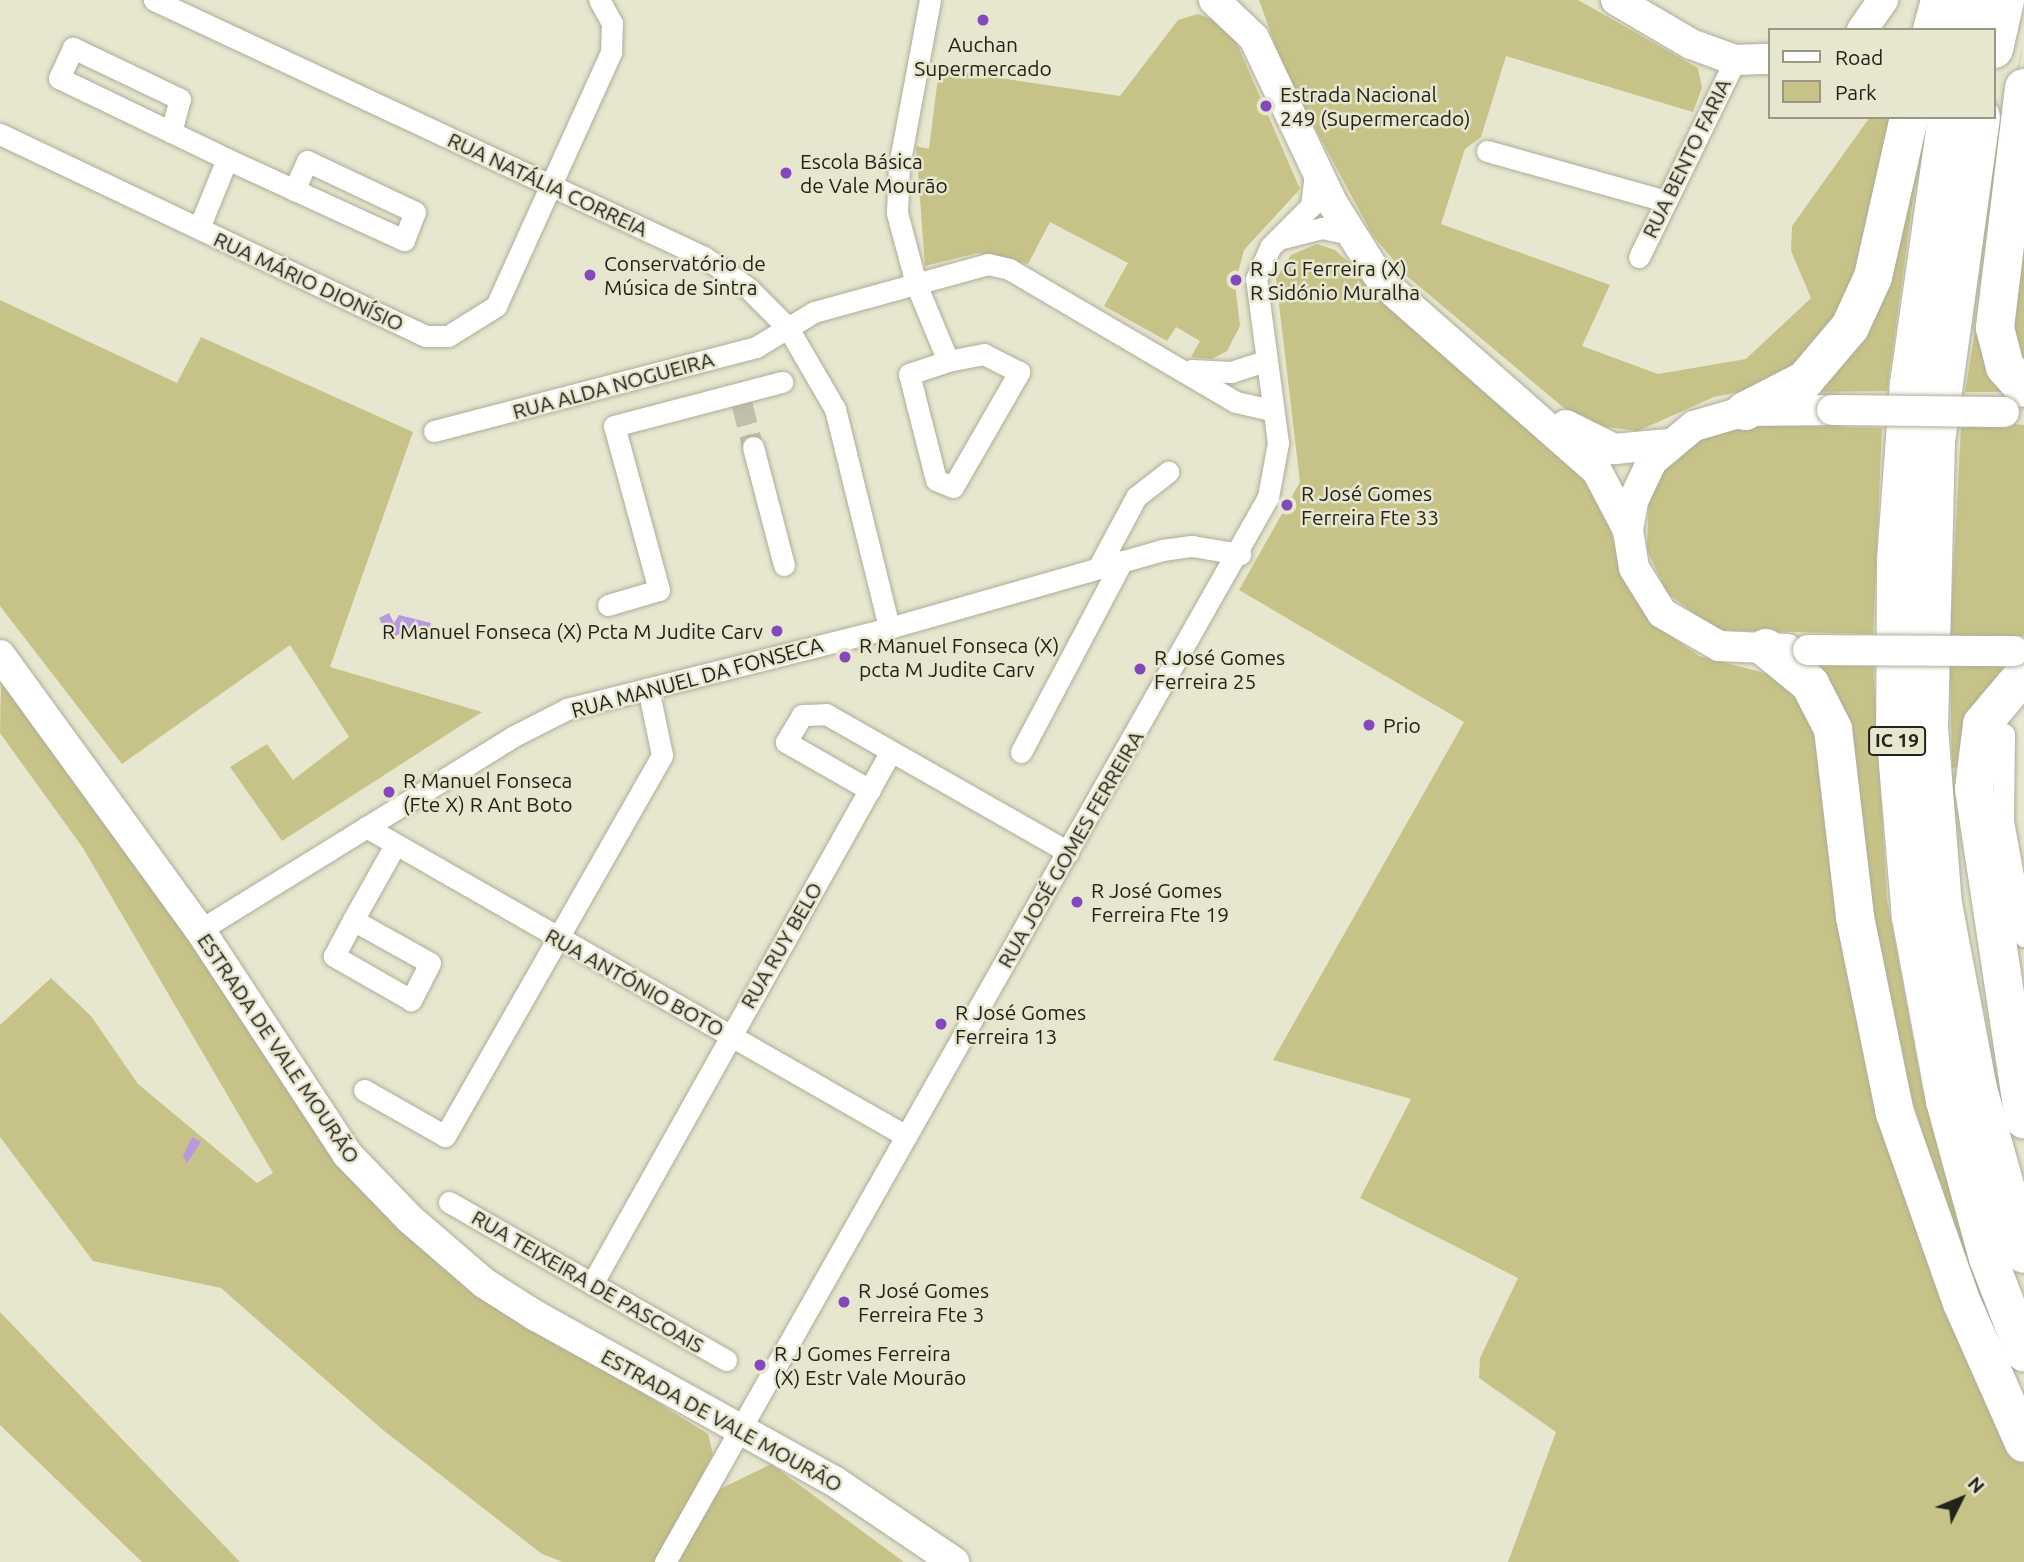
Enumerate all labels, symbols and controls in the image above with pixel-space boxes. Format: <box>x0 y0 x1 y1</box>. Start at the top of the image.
marker: Auchan Supermercado <box>975 12 991 28</box>
legend <box>1769 28 1996 119</box>
place label: Auchan Supermercado <box>914 31 1052 81</box>
text: Road <box>1835 45 1883 69</box>
street label: RUA BENTO FARIA <box>1636 74 1736 242</box>
text: Park <box>1835 80 1877 104</box>
place label: Estrada Nacional 249 (Supermercado) <box>1280 81 1471 131</box>
marker: Estrada Nacional 249 (Supermercado) <box>1258 98 1274 114</box>
street label: RUA NATÁLIA CORREIA <box>444 127 652 241</box>
place label: Escola Básica de Vale Mourão <box>800 148 948 198</box>
marker: Escola Básica de Vale Mourão <box>778 165 794 181</box>
street label: RUA MÁRIO DIONÍSIO <box>210 226 408 336</box>
place label: Conservatório de Música de Sintra <box>604 250 766 300</box>
place label: R J G Ferreira (X) R Sidónio Muralha <box>1250 255 1420 305</box>
marker: Conservatório de Música de Sintra <box>582 267 598 283</box>
marker: R J G Ferreira (X) R Sidónio Muralha <box>1228 272 1244 288</box>
street label: RUA ALDA NOGUEIRA <box>510 346 716 424</box>
place label: R José Gomes Ferreira Fte 33 <box>1301 480 1439 530</box>
marker: R José Gomes Ferreira Fte 33 <box>1279 497 1295 513</box>
place label: R Manuel Fonseca (X) Pcta M Judite Carv <box>382 618 763 644</box>
marker: R Manuel Fonseca (X) Pcta M Judite Carv <box>769 623 785 639</box>
street label: RUA MANUEL DA FONSECA <box>569 631 825 723</box>
place label: R Manuel Fonseca (X) pcta M Judite Carv <box>859 632 1059 682</box>
place label: R José Gomes Ferreira 25 <box>1154 644 1285 694</box>
marker: R Manuel Fonseca (X) pcta M Judite Carv <box>837 649 853 665</box>
marker: R José Gomes Ferreira 25 <box>1132 661 1148 677</box>
place label: Prio <box>1383 712 1421 738</box>
marker: Prio <box>1361 717 1377 733</box>
street label: RUA JOSÉ GOMES FERREIRA <box>992 726 1148 972</box>
road number: IC 19 <box>1867 726 1927 756</box>
place label: R Manuel Fonseca (Fte X) R Ant Boto <box>403 767 572 817</box>
marker: R Manuel Fonseca (Fte X) R Ant Boto <box>381 784 397 800</box>
street label: RUA RUY BELO <box>735 877 827 1013</box>
place label: R José Gomes Ferreira Fte 19 <box>1091 877 1229 927</box>
marker: R José Gomes Ferreira Fte 19 <box>1069 894 1085 910</box>
street label: RUA ANTÓNIO BOTO <box>541 922 729 1042</box>
street label: ESTRADA DE VALE MOURÃO <box>193 928 365 1168</box>
place label: R José Gomes Ferreira 13 <box>955 999 1086 1049</box>
marker: R José Gomes Ferreira 13 <box>933 1016 949 1032</box>
street label: RUA TEIXEIRA DE PASCOAIS <box>467 1204 709 1358</box>
place label: R José Gomes Ferreira Fte 3 <box>858 1277 989 1327</box>
marker: R José Gomes Ferreira Fte 3 <box>836 1294 852 1310</box>
place label: R J Gomes Ferreira (X) Estr Vale Mourão <box>774 1340 966 1390</box>
street label: ESTRADA DE VALE MOURÃO <box>597 1343 847 1497</box>
marker: R J Gomes Ferreira (X) Estr Vale Mourão <box>752 1357 768 1373</box>
north arrow <box>1926 1464 1996 1534</box>
text: N <box>1963 1472 1989 1497</box>

